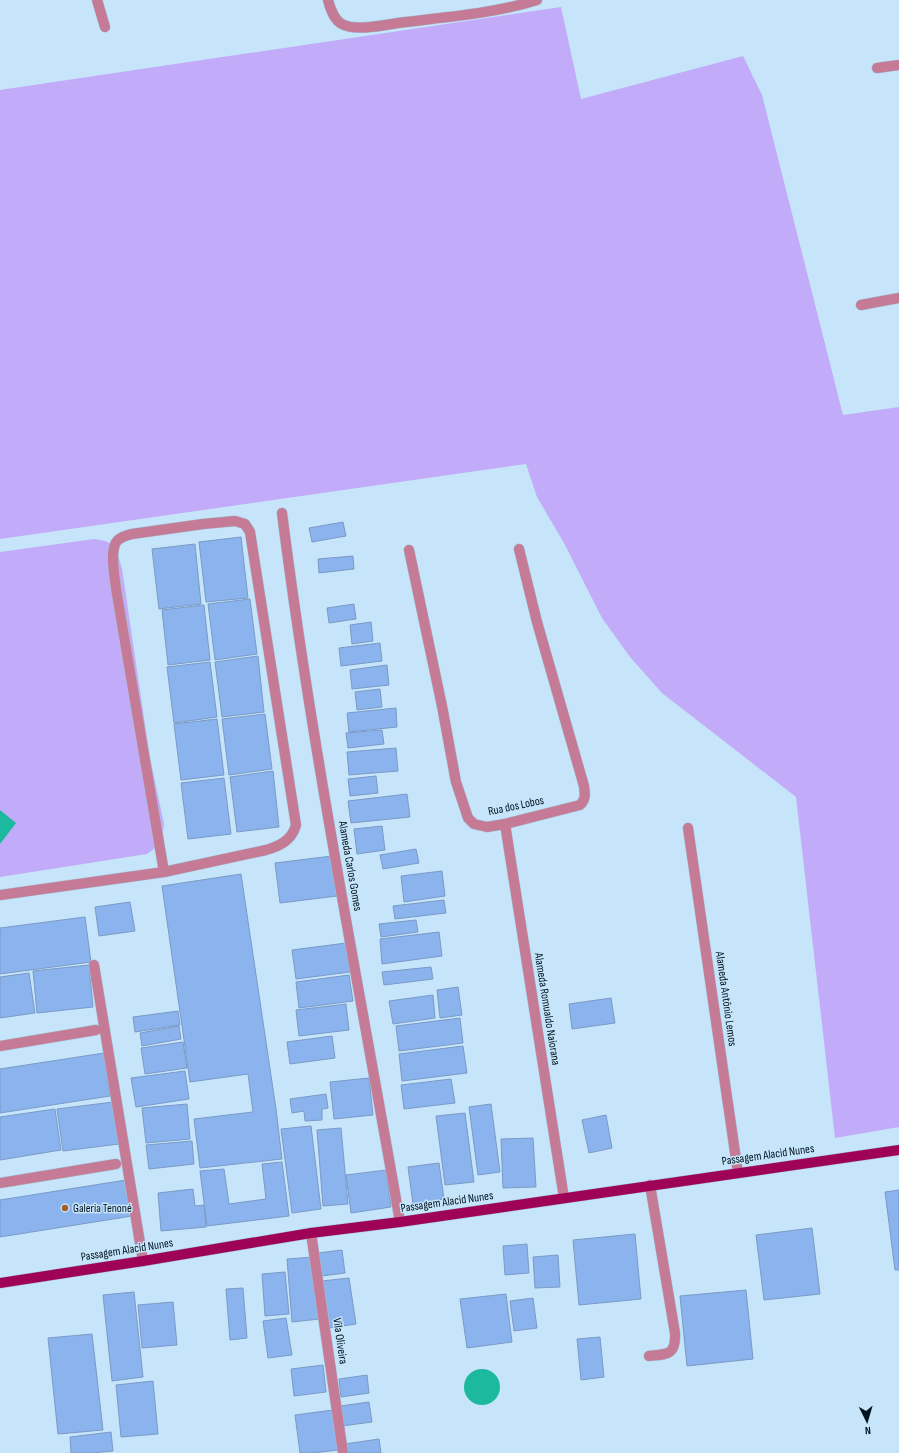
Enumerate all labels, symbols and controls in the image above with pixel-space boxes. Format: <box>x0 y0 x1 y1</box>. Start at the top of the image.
street label: Rua dos Lobos <box>487 793 545 819</box>
street label: Alameda Carlos Gomes <box>335 819 365 912</box>
street label: Alameda Antônio Lemos <box>712 950 740 1047</box>
street label: Alameda Romualdo Naiorana <box>531 951 563 1067</box>
street label: Passagem Alacid Nunes <box>721 1141 815 1169</box>
street label: Passagem Alacid Nunes <box>400 1188 494 1216</box>
place label: Galeria Tenoné <box>73 1201 132 1216</box>
marker: Galeria Tenoné <box>60 1203 70 1213</box>
street label: Passagem Alacid Nunes <box>80 1235 174 1265</box>
street label: Vila Oliveira <box>329 1317 351 1365</box>
north arrow <box>847 1401 887 1441</box>
text: N <box>864 1424 871 1437</box>

